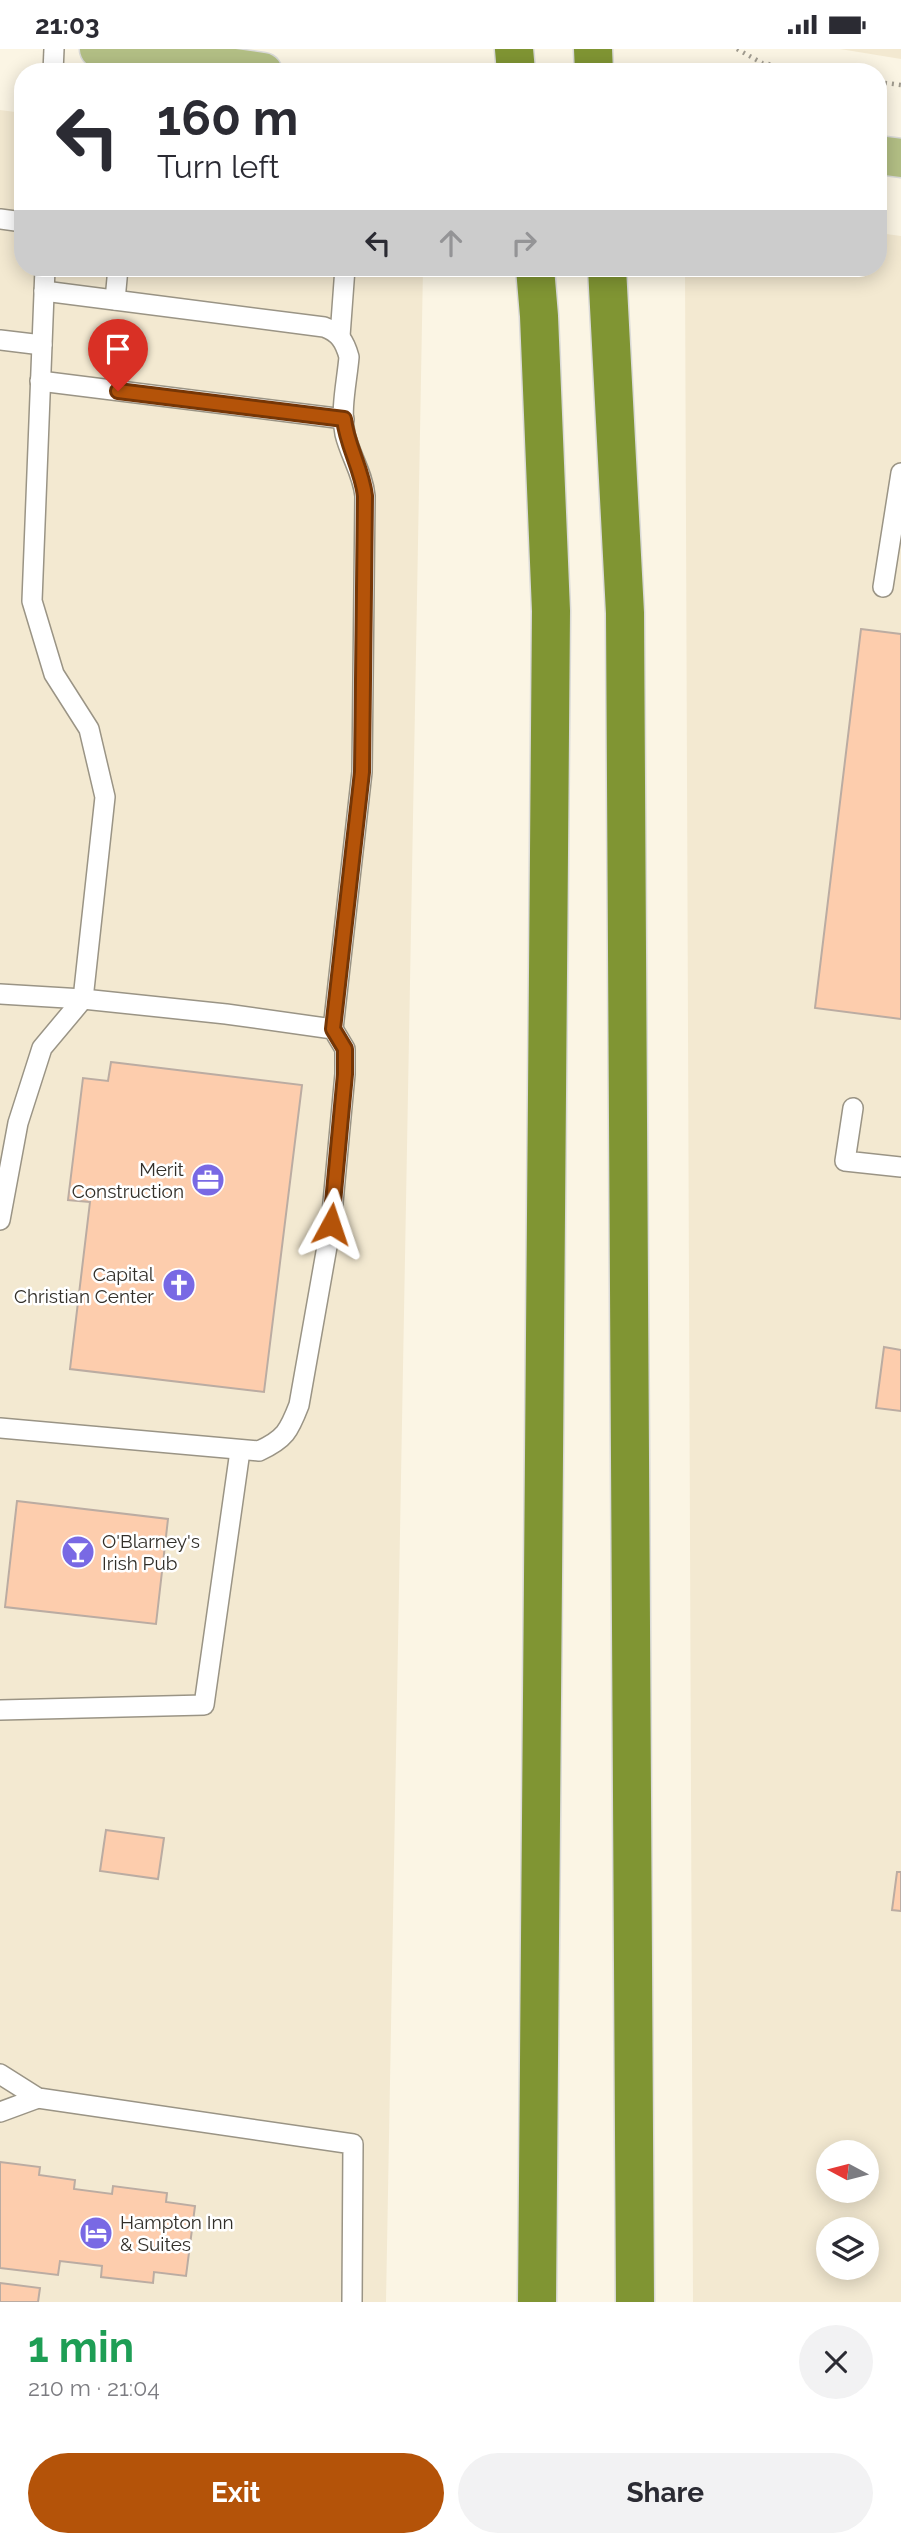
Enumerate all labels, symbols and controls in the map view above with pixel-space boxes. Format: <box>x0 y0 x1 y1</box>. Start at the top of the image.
text: 21:03 <box>35 10 99 40</box>
text: 160 m <box>157 89 298 146</box>
icon: left <box>42 91 133 182</box>
text: Turn left <box>157 148 279 185</box>
icon: left <box>359 224 397 262</box>
icon: ahead <box>432 224 470 262</box>
icon: right <box>505 224 543 262</box>
pin <box>88 319 148 391</box>
icon: arrive <box>99 330 137 368</box>
place label: Merit Construction <box>72 1158 185 1202</box>
office icon: Merit Construction <box>189 1161 227 1199</box>
position arrow <box>294 1187 368 1261</box>
place label: Capital Christian Center <box>14 1263 155 1307</box>
church icon: Capital Christian Center <box>160 1266 198 1304</box>
place label: O'Blarney's Irish Pub <box>102 1530 200 1574</box>
bar icon: O'Blarney's Irish Pub <box>59 1533 97 1571</box>
north arrow <box>816 2140 878 2203</box>
map controls <box>816 2140 879 2280</box>
place label: Hampton Inn & Suites <box>120 2211 234 2255</box>
hotel icon: Hampton Inn & Suites <box>77 2214 115 2252</box>
button: layers <box>816 2217 879 2280</box>
text: 1 min <box>28 2323 134 2372</box>
button: close <box>799 2325 873 2399</box>
text: 210 m · 21:04 <box>28 2374 160 2401</box>
button: Exit <box>28 2453 444 2533</box>
button: Share <box>458 2453 873 2533</box>

